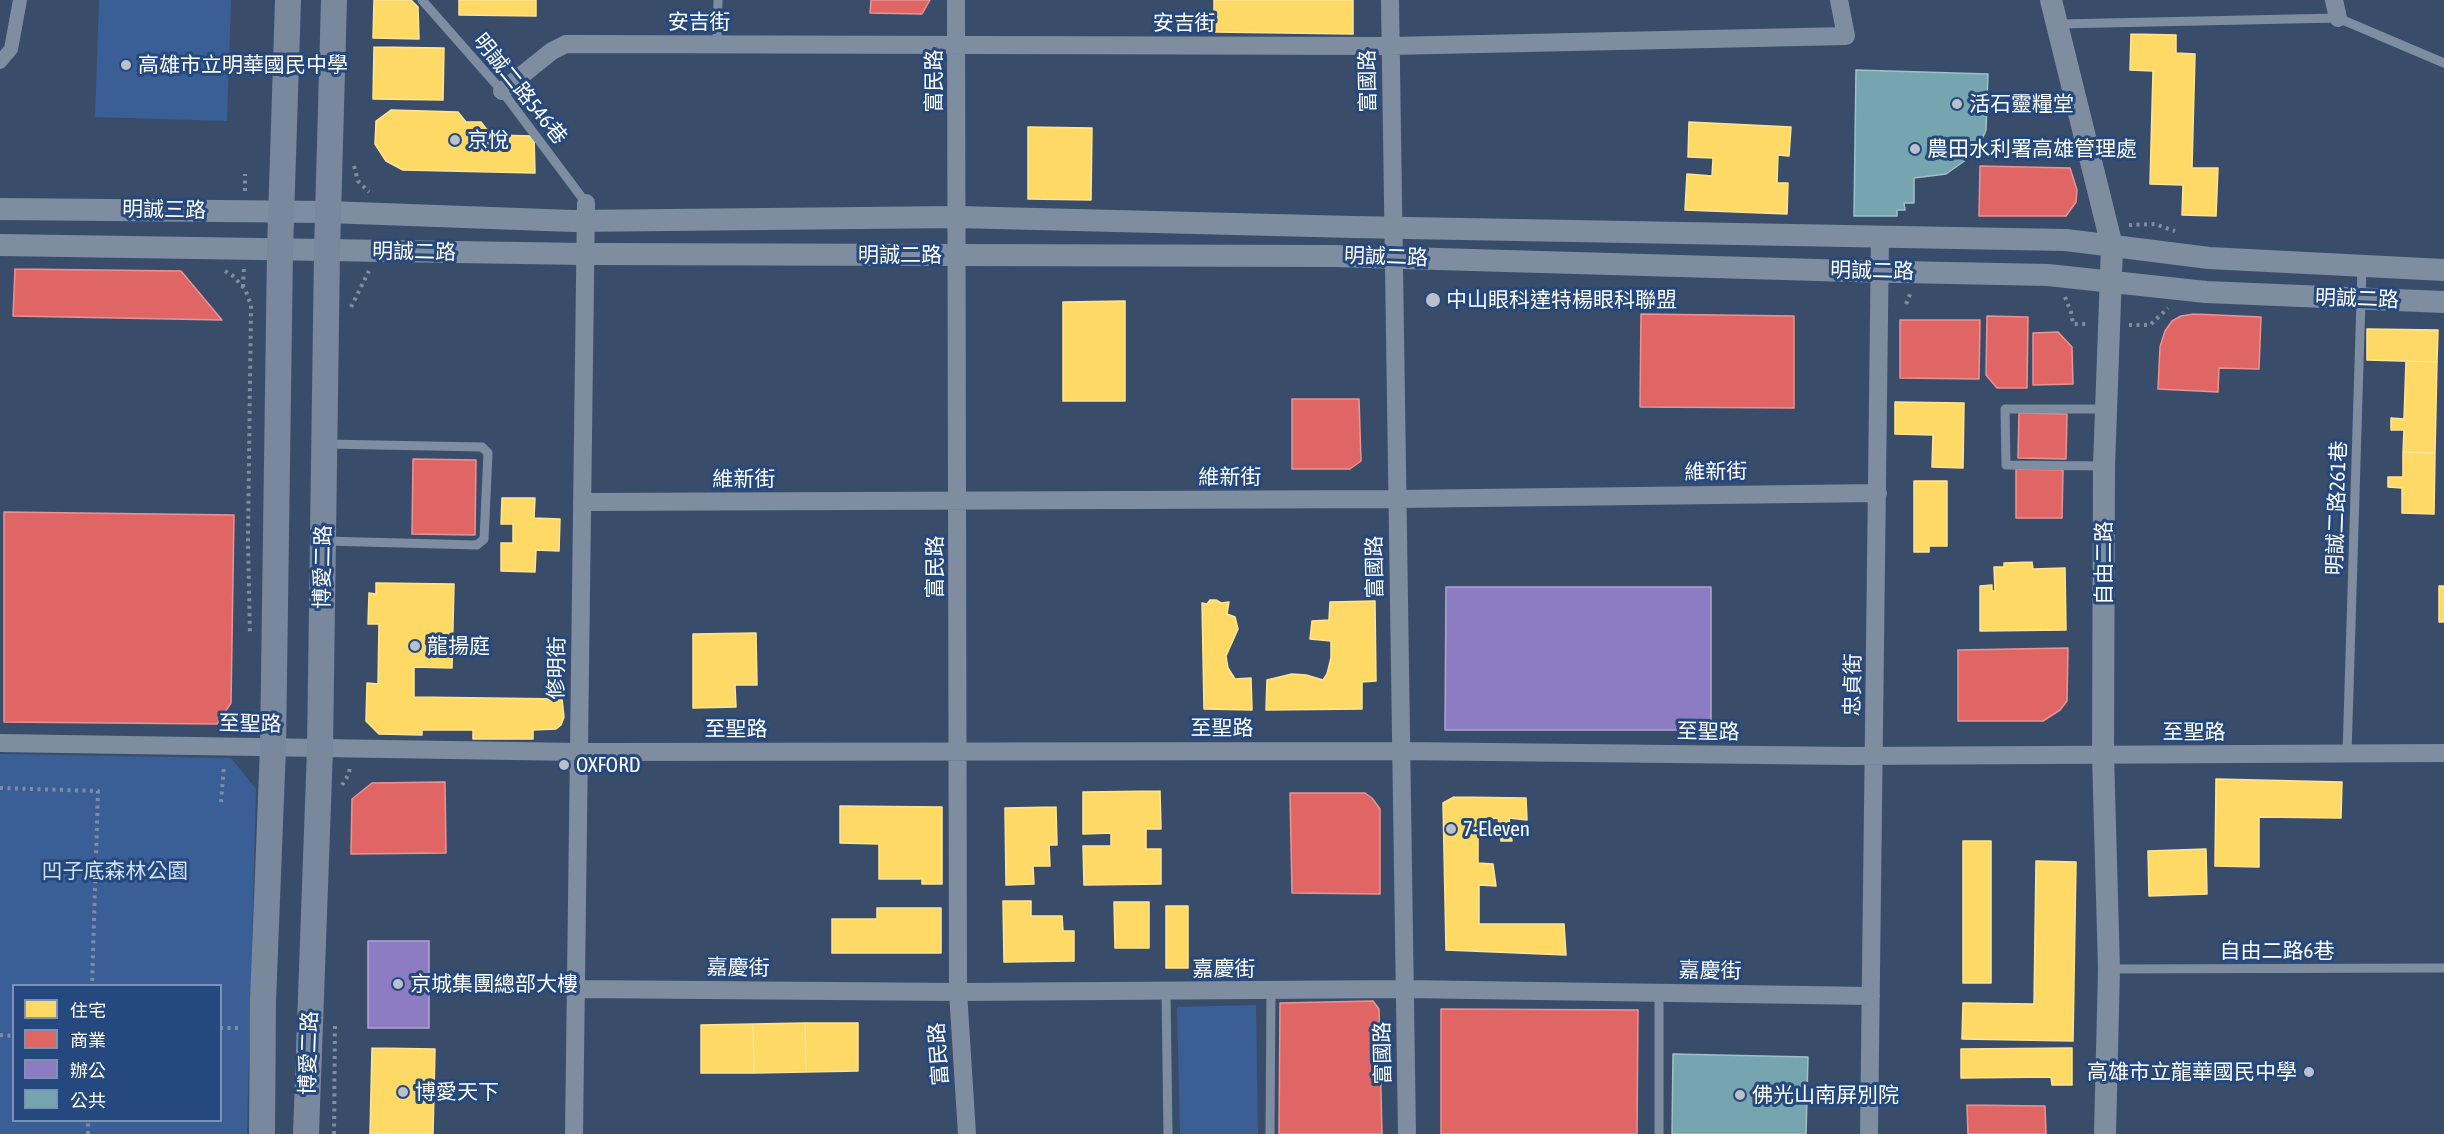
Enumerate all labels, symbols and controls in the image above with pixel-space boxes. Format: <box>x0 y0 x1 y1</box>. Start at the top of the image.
street label: 安吉街 <box>668 9 730 35</box>
street label: 安吉街 <box>1153 10 1215 36</box>
street label: 明誠二路546巷 <box>468 29 572 149</box>
street label: 富國路 <box>1355 49 1381 113</box>
street label: 富民路 <box>921 50 947 112</box>
place label: 高雄市立明華國民中學 <box>138 52 348 78</box>
marker: 高雄市立明華國民中學 <box>119 58 133 72</box>
place label: 活石靈糧堂 <box>1969 91 2074 117</box>
marker: 活石靈糧堂 <box>1950 97 1964 111</box>
place label: 京悅 <box>467 127 509 153</box>
marker: 京悅 <box>448 133 462 147</box>
place label: 農田水利署高雄管理處 <box>1927 136 2137 162</box>
marker: 農田水利署高雄管理處 <box>1908 142 1922 156</box>
street label: 明誠三路 <box>122 197 206 223</box>
street label: 明誠二路 <box>372 239 456 265</box>
street label: 明誠二路 <box>858 242 942 268</box>
street label: 明誠二路 <box>1344 243 1428 271</box>
street label: 明誠二路 <box>1830 258 1914 284</box>
street label: 明誠二路 <box>2315 285 2399 313</box>
place label: 中山眼科達特楊眼科聯盟 <box>1446 287 1677 313</box>
marker: 中山眼科達特楊眼科聯盟 <box>1424 291 1442 309</box>
street label: 明誠二路261巷 <box>2322 440 2352 576</box>
street label: 維新街 <box>1684 459 1748 485</box>
street label: 維新街 <box>1199 464 1261 490</box>
street label: 維新街 <box>713 466 775 492</box>
street label: 自由二路 <box>2091 521 2117 605</box>
street label: 博愛二路 <box>310 525 336 609</box>
street label: 富國路 <box>1362 535 1388 599</box>
street label: 富民路 <box>922 536 948 598</box>
place label: 龍揚庭 <box>427 633 490 659</box>
street label: 修明街 <box>544 636 570 700</box>
marker: 龍揚庭 <box>408 639 422 653</box>
street label: 忠貞街 <box>1840 653 1866 717</box>
street label: 至聖路 <box>218 711 282 737</box>
street label: 至聖路 <box>1191 715 1253 741</box>
street label: 至聖路 <box>705 716 767 742</box>
street label: 至聖路 <box>1676 719 1740 745</box>
street label: 至聖路 <box>2163 719 2225 745</box>
place label: OXFORD <box>576 752 640 778</box>
marker: OXFORD <box>557 758 571 772</box>
place label: 7-Eleven <box>1463 816 1530 842</box>
marker: 7-Eleven <box>1444 822 1458 836</box>
park label: 凹子底森林公園 <box>42 858 188 884</box>
street label: 自由二路6巷 <box>2220 938 2334 964</box>
street label: 嘉慶街 <box>706 955 770 981</box>
street label: 嘉慶街 <box>1193 956 1255 982</box>
street label: 嘉慶街 <box>1678 958 1742 984</box>
place label: 京城集團總部大樓 <box>410 971 578 997</box>
marker: 京城集團總部大樓 <box>391 977 405 991</box>
legend <box>12 984 222 1122</box>
text: 住宅 <box>70 1000 106 1021</box>
street label: 博愛二路 <box>295 1011 323 1095</box>
street label: 富國路 <box>1370 1021 1396 1085</box>
street label: 富民路 <box>924 1022 954 1086</box>
text: 商業 <box>70 1030 106 1051</box>
place label: 高雄市立龍華國民中學 <box>2087 1059 2297 1085</box>
text: 辦公 <box>70 1060 106 1081</box>
marker: 高雄市立龍華國民中學 <box>2302 1065 2316 1079</box>
place label: 博愛天下 <box>415 1079 499 1105</box>
place label: 佛光山南屏別院 <box>1752 1082 1899 1108</box>
marker: 博愛天下 <box>396 1085 410 1099</box>
marker: 佛光山南屏別院 <box>1733 1088 1747 1102</box>
text: 公共 <box>70 1090 106 1111</box>

